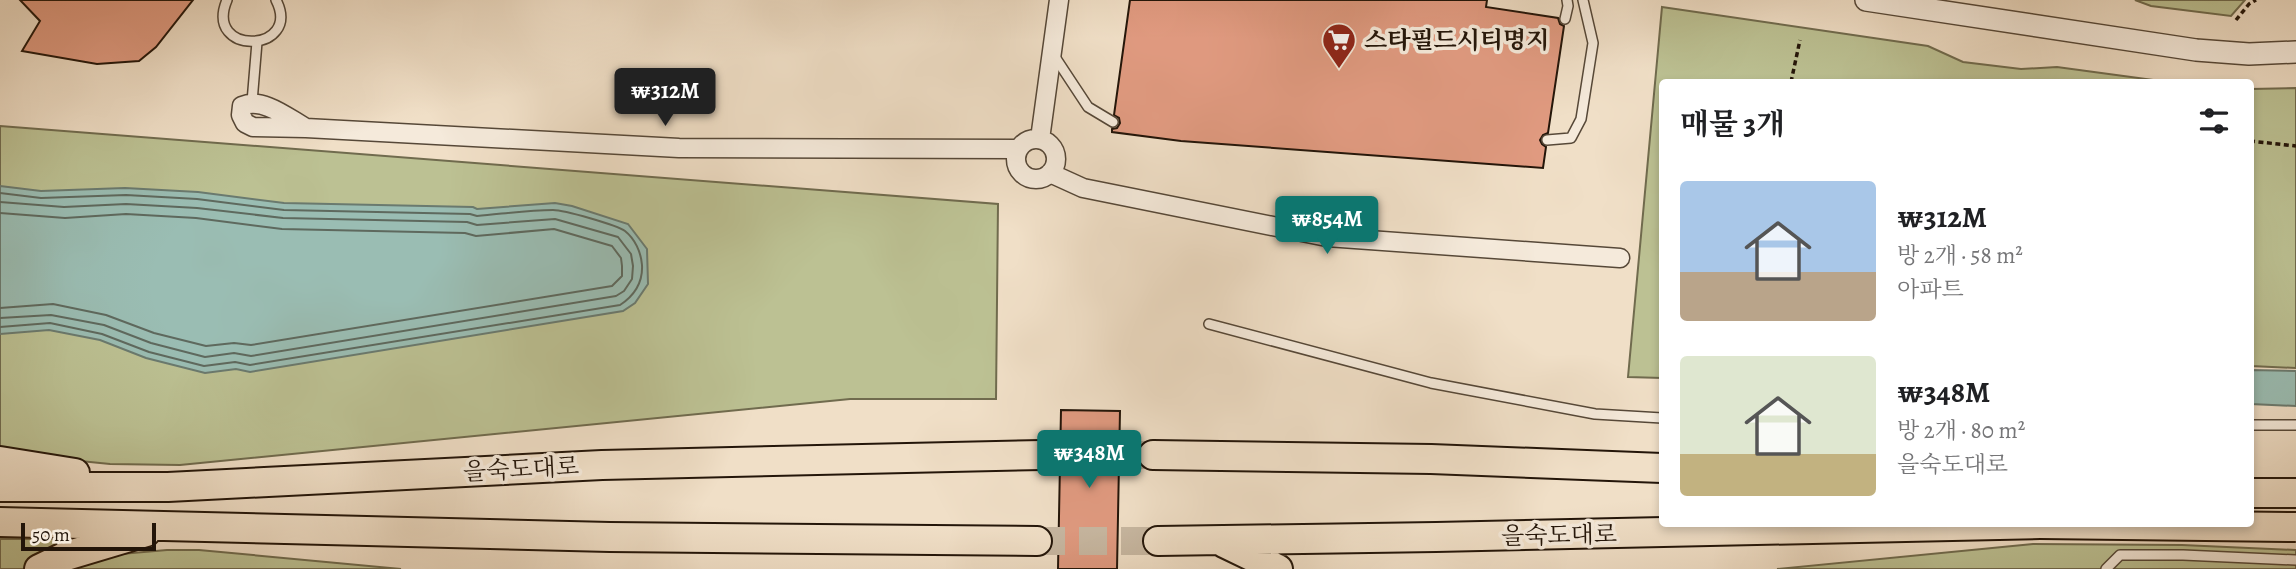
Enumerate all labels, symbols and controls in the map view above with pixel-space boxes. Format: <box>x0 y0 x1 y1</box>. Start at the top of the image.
supermarket icon: 스타필드시티명지 <box>1320 21 1358 70</box>
place label: 스타필드시티명지 <box>1364 24 1549 56</box>
pin: ₩312M <box>616 68 714 128</box>
text: ₩312M <box>630 75 700 106</box>
icon: filters <box>2195 102 2233 140</box>
text: 매물 3개 <box>1680 104 1785 144</box>
pin: ₩854M <box>1278 196 1376 256</box>
text: ₩312M <box>1897 197 1987 237</box>
text: ₩854M <box>1291 203 1363 234</box>
icon: home <box>1736 209 1820 293</box>
text: 방 2개 · 58 m² <box>1897 240 2023 271</box>
text: 아파트 <box>1897 274 1964 305</box>
text: ₩348M <box>1897 372 1990 412</box>
icon: home <box>1736 384 1820 468</box>
text: 방 2개 · 80 m² <box>1897 415 2025 446</box>
pin: ₩348M <box>1040 430 1138 490</box>
text: ₩348M <box>1053 437 1125 468</box>
text: 을숙도대로 <box>1897 449 2008 480</box>
street label: 을숙도대로 <box>462 450 580 488</box>
street label: 을숙도대로 <box>1501 518 1617 552</box>
scale bar <box>21 520 156 552</box>
text: 50 m <box>32 522 70 548</box>

